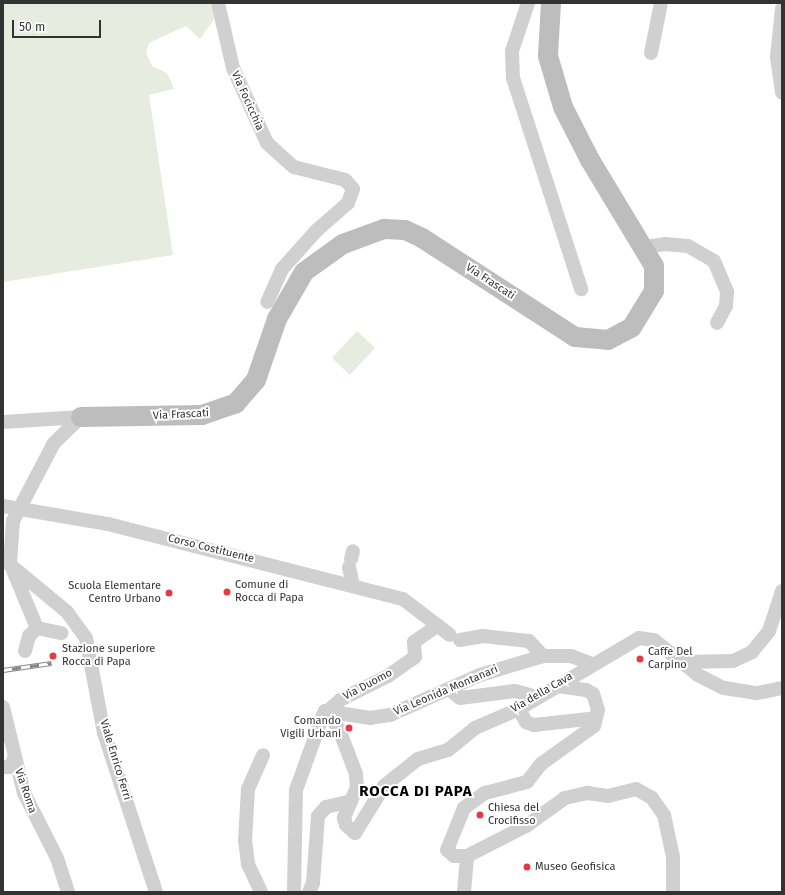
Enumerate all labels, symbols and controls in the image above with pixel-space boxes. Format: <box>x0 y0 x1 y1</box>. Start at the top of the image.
scale bar <box>14 12 103 38</box>
text: 50 m <box>19 20 45 34</box>
street label: Via Focicchia <box>228 69 266 133</box>
street label: Via Frascati <box>463 261 517 303</box>
street label: Via Frascati <box>153 407 209 423</box>
street label: Corso Costituente <box>167 532 255 566</box>
place label: Comune di Rocca di Papa <box>235 579 304 605</box>
place label: Scuola Elementare Centro Urbano <box>68 580 161 606</box>
marker: Comune di Rocca di Papa <box>222 587 232 597</box>
marker: Scuola Elementare Centro Urbano <box>164 588 174 598</box>
place label: Stazione superiore Rocca di Papa <box>62 643 155 669</box>
place label: Caffe Del Carpino <box>648 646 693 672</box>
marker: Stazione superiore Rocca di Papa <box>47 650 59 662</box>
marker: Caffe Del Carpino <box>635 654 645 664</box>
street label: Via Leonida Montanari <box>392 663 500 719</box>
street label: Via Duomo <box>341 667 395 703</box>
street label: Via della Cava <box>509 670 575 716</box>
place label: Comando Vigili Urbani <box>280 715 341 741</box>
street label: Viale Enrico Ferri <box>96 718 134 802</box>
marker: Comando Vigili Urbani <box>344 723 354 733</box>
street label: Via Roma <box>11 767 39 815</box>
district label: ROCCA DI PAPA <box>359 783 473 801</box>
place label: Chiesa del Crocifisso <box>488 802 539 828</box>
marker: Chiesa del Crocifisso <box>475 810 485 820</box>
place label: Museo Geofisica <box>535 860 615 874</box>
marker: Museo Geofisica <box>522 862 532 872</box>

